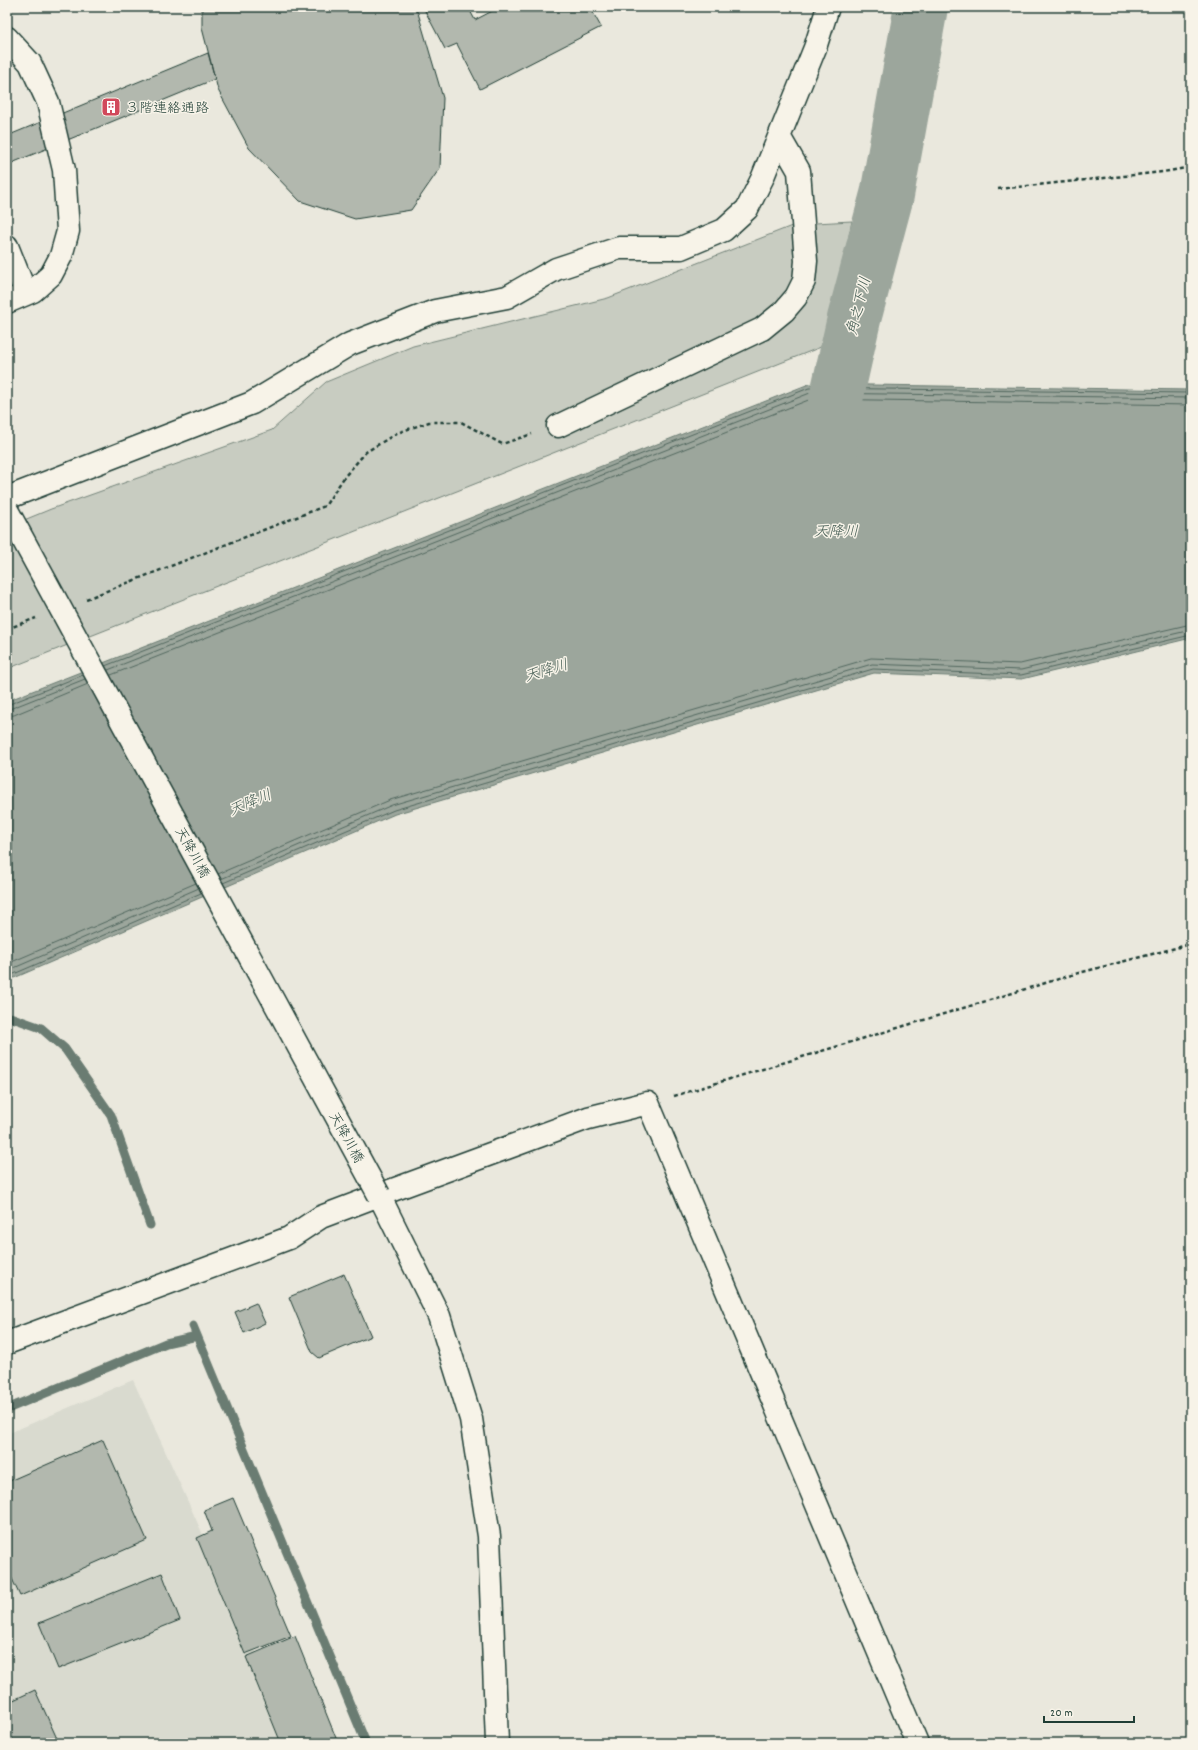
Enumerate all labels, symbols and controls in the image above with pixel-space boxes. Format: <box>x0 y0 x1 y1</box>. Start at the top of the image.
building icon: ３階連絡通路 <box>100 96 122 118</box>
place label: ３階連絡通路 <box>125 99 209 119</box>
water label: 角之下川 <box>842 275 878 338</box>
water label: 天降川 <box>813 522 859 544</box>
water label: 天降川 <box>522 655 571 689</box>
water label: 天降川 <box>226 785 276 823</box>
street label: 天降川橋 <box>169 824 214 882</box>
street label: 天降川橋 <box>323 1109 368 1167</box>
scale bar <box>1044 1698 1134 1724</box>
text: 20 m <box>1050 1705 1073 1722</box>

